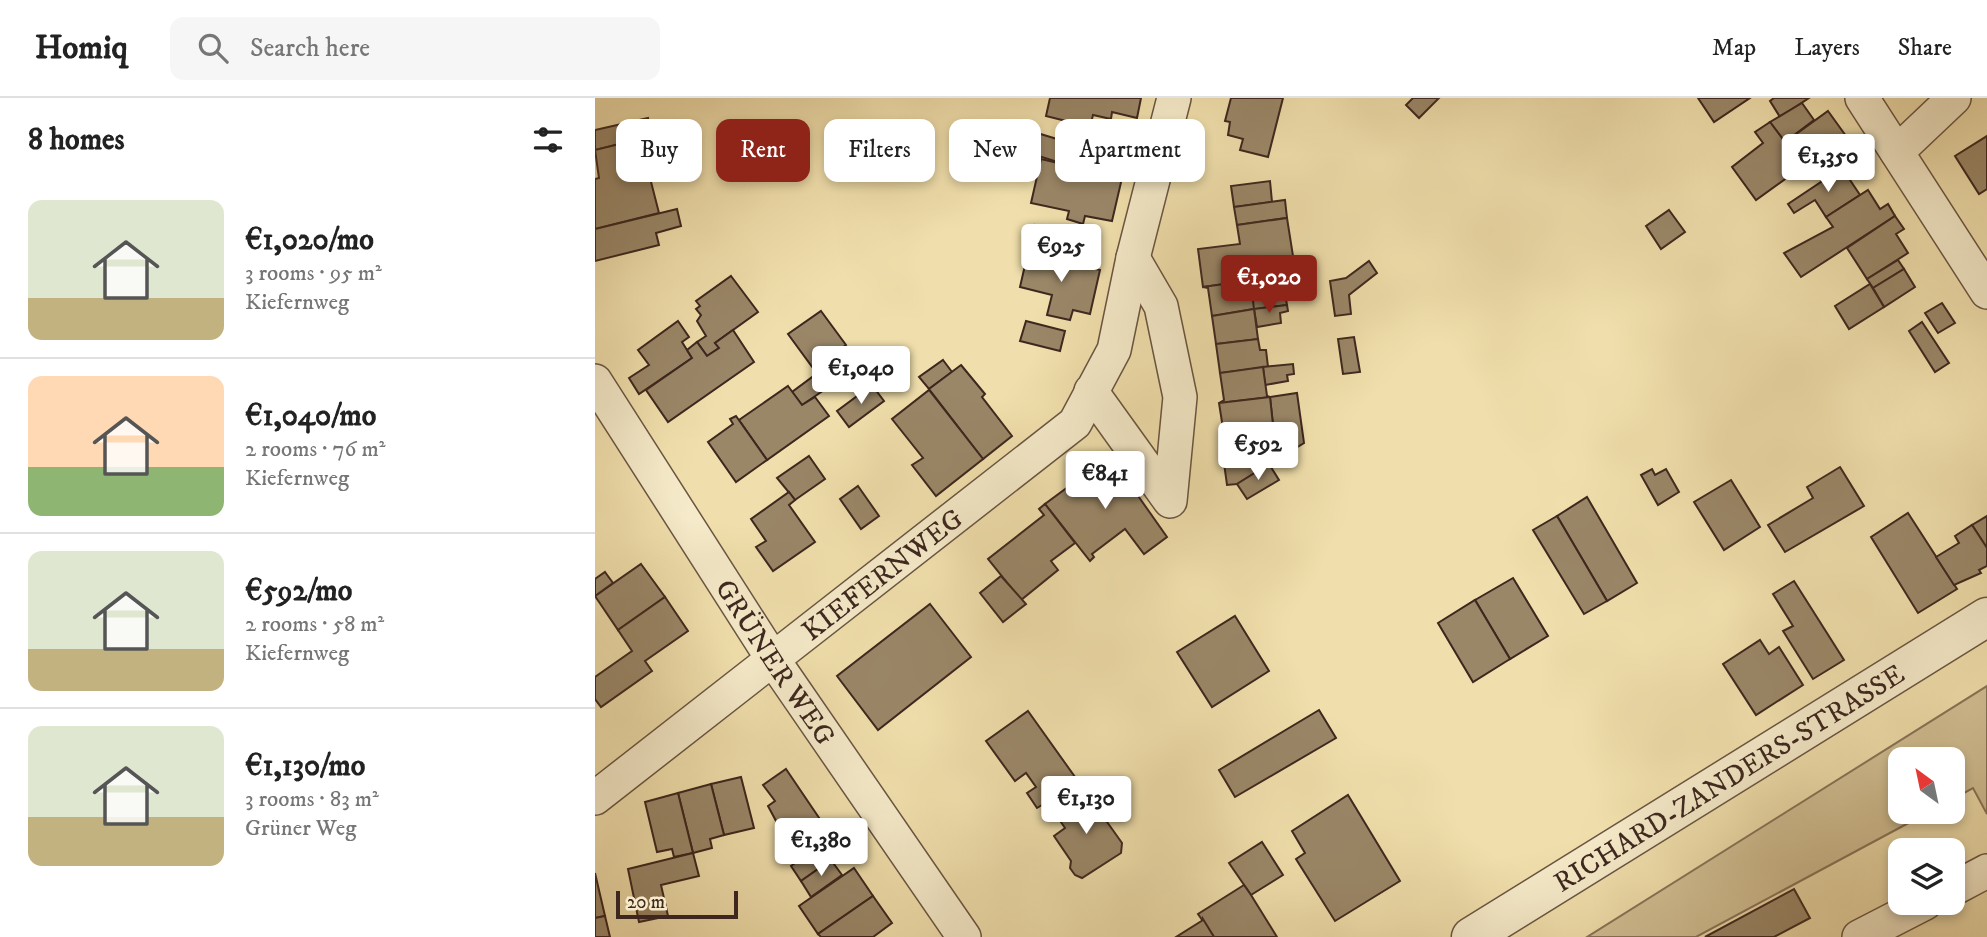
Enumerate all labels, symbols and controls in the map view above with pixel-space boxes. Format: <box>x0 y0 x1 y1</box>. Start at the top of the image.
search box <box>170 17 660 80</box>
text: Homiq <box>35 28 128 69</box>
icon: search <box>194 29 232 67</box>
text: Search here <box>250 32 370 65</box>
text: Map <box>1712 33 1756 63</box>
text: Layers <box>1794 33 1860 63</box>
text: Share <box>1898 33 1952 63</box>
chip: Buy <box>616 119 702 182</box>
chip: Rent <box>716 119 810 182</box>
chip: Filters <box>824 119 935 182</box>
chip: New <box>949 119 1041 182</box>
chip: Apartment <box>1055 119 1205 182</box>
icon: filters <box>529 121 567 159</box>
text: 8 homes <box>28 122 125 159</box>
pin: €1,350 <box>1771 134 1885 194</box>
text: €1,350 <box>1798 142 1858 171</box>
text: €1,020/mo <box>245 222 374 259</box>
pin: €925 <box>1020 225 1102 284</box>
icon: home <box>84 228 168 312</box>
text: €925 <box>1037 232 1085 261</box>
pin: €1,020 <box>1212 256 1326 315</box>
text: 3 rooms · 95 m² <box>245 259 382 288</box>
text: €1,020 <box>1237 263 1301 292</box>
text: Kiefernweg <box>245 288 349 317</box>
pin: €1,040 <box>804 346 918 406</box>
text: €1,040 <box>828 354 894 383</box>
text: €1,040/mo <box>245 398 376 435</box>
icon: home <box>84 404 168 488</box>
pin: €592 <box>1217 422 1299 482</box>
text: €592 <box>1234 430 1282 459</box>
text: 2 rooms · 76 m² <box>245 435 385 464</box>
pin: €841 <box>1064 452 1146 511</box>
text: €841 <box>1082 459 1128 488</box>
text: Kiefernweg <box>245 464 349 493</box>
street label: KIEFERNWEG <box>795 501 970 649</box>
text: €592/mo <box>245 573 352 610</box>
street label: GRÜNER WEG <box>707 573 843 752</box>
icon: home <box>84 579 168 663</box>
text: 2 rooms · 58 m² <box>245 610 384 639</box>
text: Kiefernweg <box>245 639 349 668</box>
street label: RICHARD-ZANDERS-STRASSE <box>1547 657 1911 900</box>
north arrow <box>1888 747 1965 824</box>
map controls <box>1888 747 1965 915</box>
text: €1,130/mo <box>245 748 365 785</box>
icon: home <box>84 754 168 838</box>
pin: €1,130 <box>1029 776 1143 836</box>
text: €1,130 <box>1057 784 1115 813</box>
text: 3 rooms · 83 m² <box>245 785 379 814</box>
text: Grüner Weg <box>245 814 356 843</box>
pin: €1,380 <box>764 818 878 878</box>
text: €1,380 <box>791 826 851 855</box>
button: layers <box>1888 838 1965 915</box>
scale bar <box>616 888 739 920</box>
text: 20 m <box>627 891 665 914</box>

